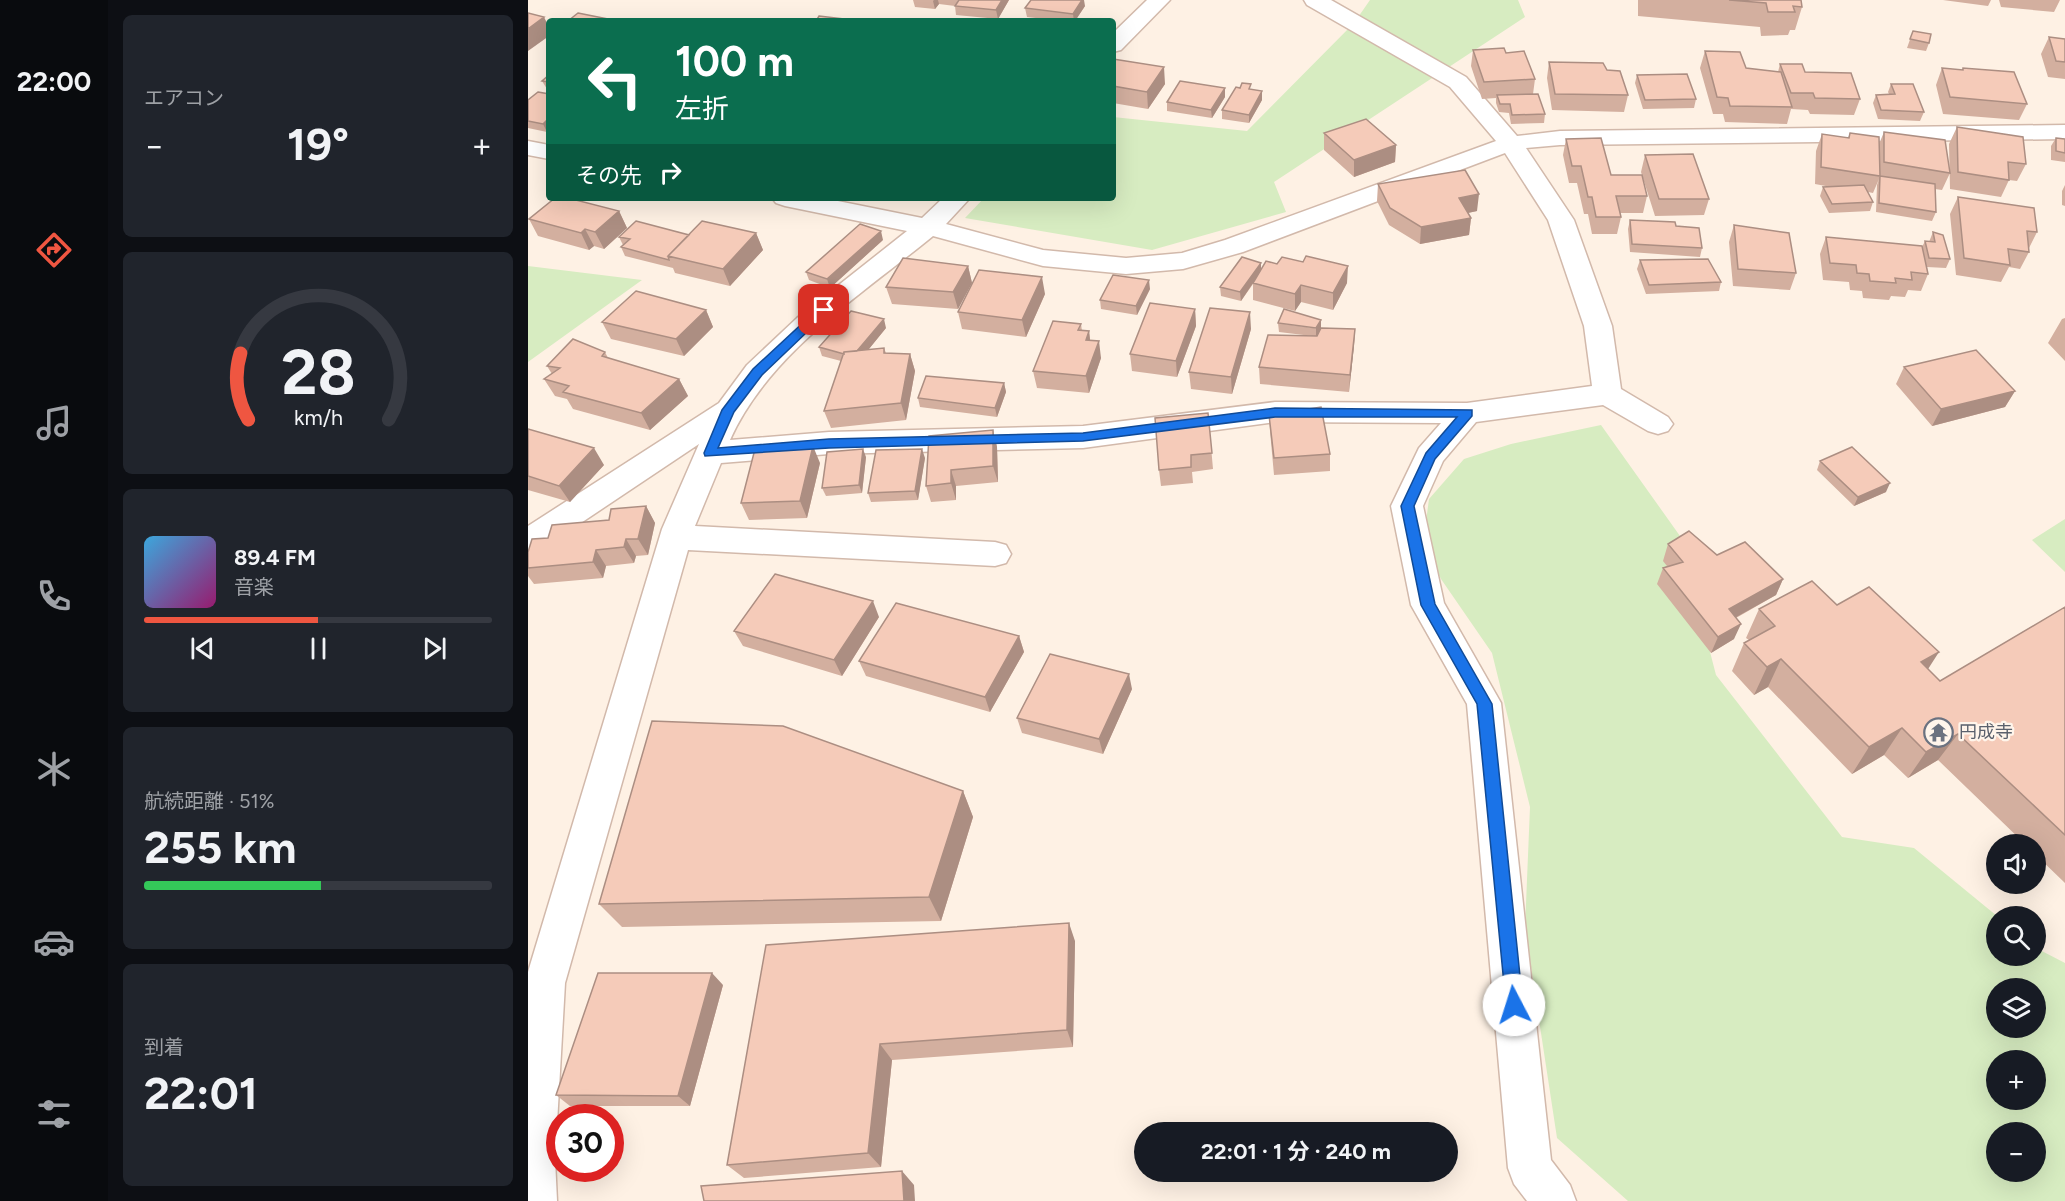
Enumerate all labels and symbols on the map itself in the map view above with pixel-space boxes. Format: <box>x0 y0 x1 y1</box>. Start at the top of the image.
pin <box>798 284 849 335</box>
temple icon: 円成寺 <box>1922 716 1954 748</box>
place label: 円成寺 <box>1959 721 2013 743</box>
position arrow <box>1482 973 1546 1037</box>
speed limit sign: 30 <box>546 1104 624 1182</box>

